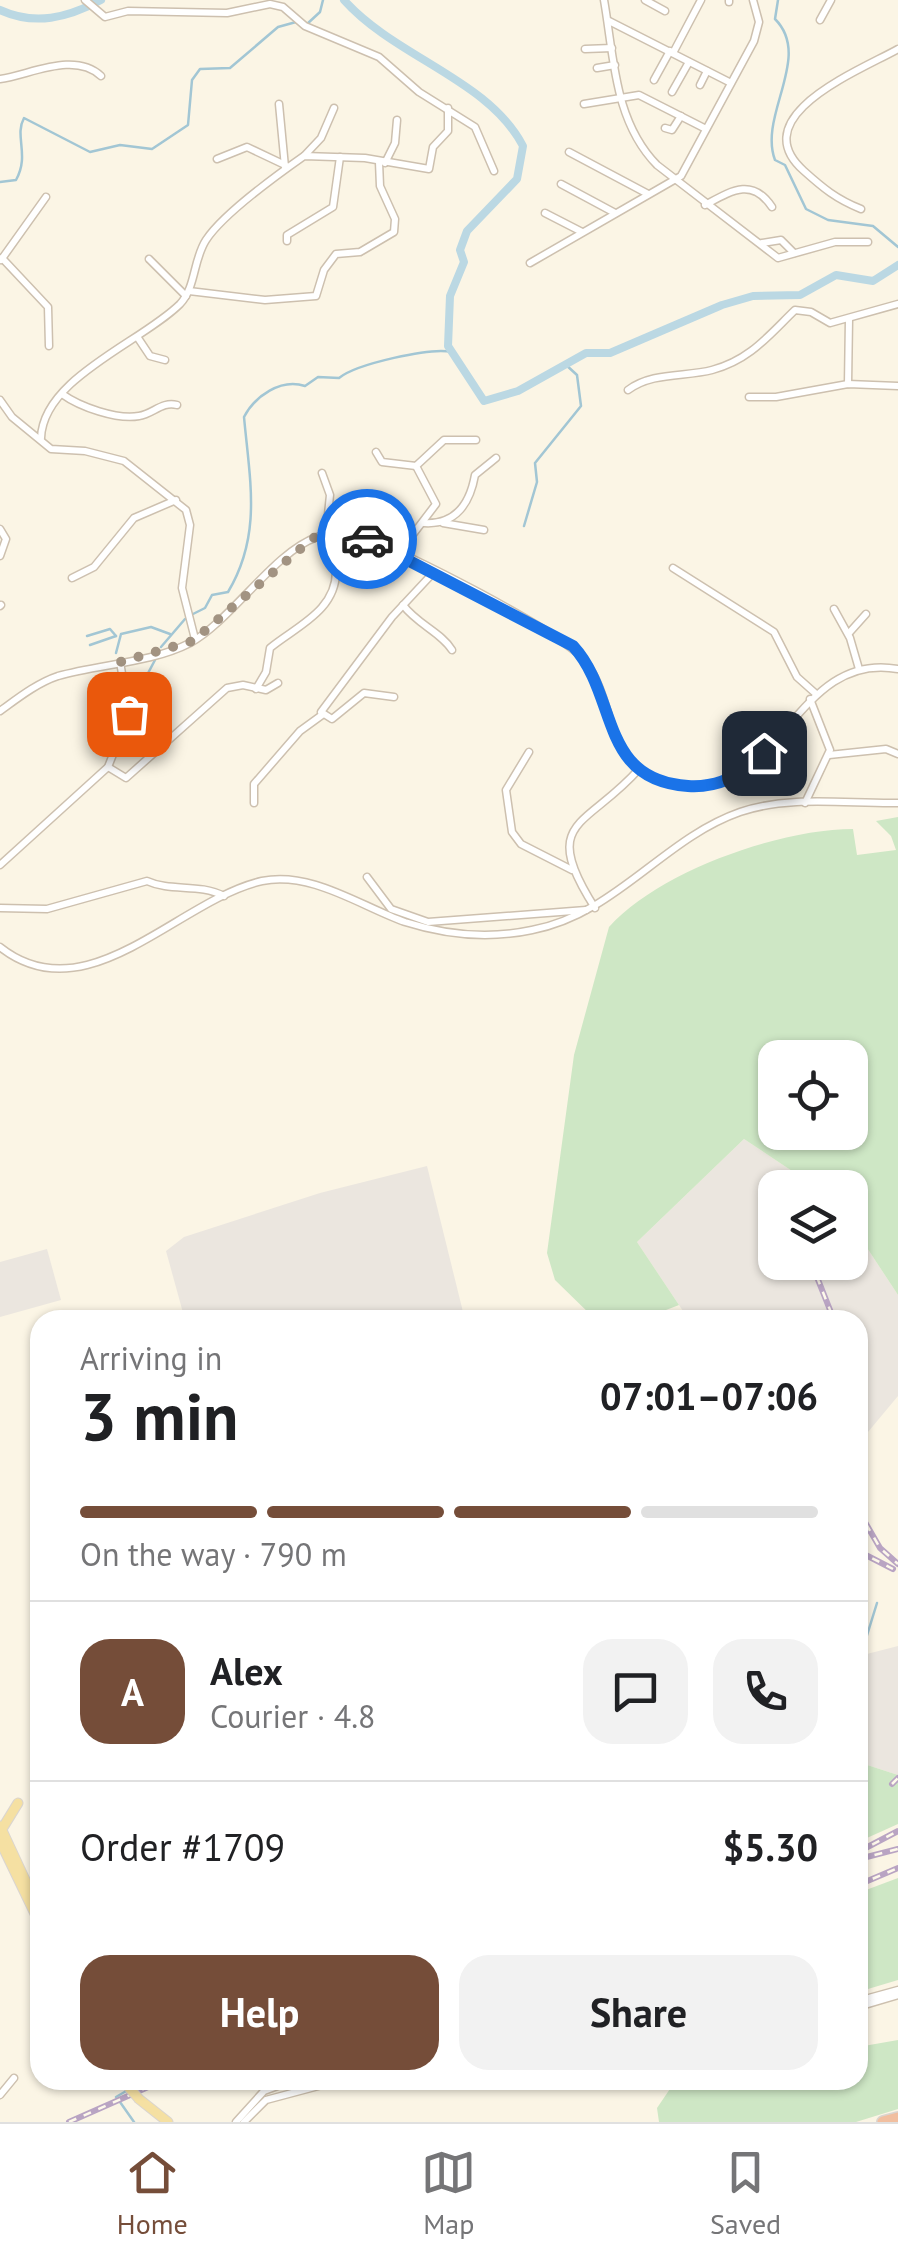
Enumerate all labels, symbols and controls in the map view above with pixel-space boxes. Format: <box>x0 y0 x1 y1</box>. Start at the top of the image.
courier <box>317 489 417 589</box>
icon: car <box>340 512 395 567</box>
pin <box>87 672 172 757</box>
icon: bag <box>102 687 157 742</box>
pin <box>722 711 807 796</box>
icon: home <box>737 726 792 781</box>
map controls <box>758 1040 868 1280</box>
button: locate <box>758 1040 868 1150</box>
button: layers <box>758 1170 868 1280</box>
text: Arriving in <box>80 1337 222 1379</box>
text: 07:01–07:06 <box>600 1371 818 1420</box>
text: 3 min <box>80 1374 239 1458</box>
text: On the way · 790 m <box>80 1533 347 1575</box>
button: chat <box>583 1639 688 1744</box>
button: phone <box>713 1639 818 1744</box>
text: Alex <box>210 1646 283 1695</box>
text: A <box>121 1667 144 1716</box>
text: Courier · 4.8 <box>210 1695 376 1737</box>
text: Order #1709 <box>80 1822 285 1871</box>
text: $5.30 <box>722 1822 818 1871</box>
button: Help <box>80 1955 439 2070</box>
button: Share <box>459 1955 818 2070</box>
tab: Home <box>117 2145 188 2242</box>
tab: Map <box>421 2145 476 2242</box>
tab: Saved <box>710 2145 781 2242</box>

